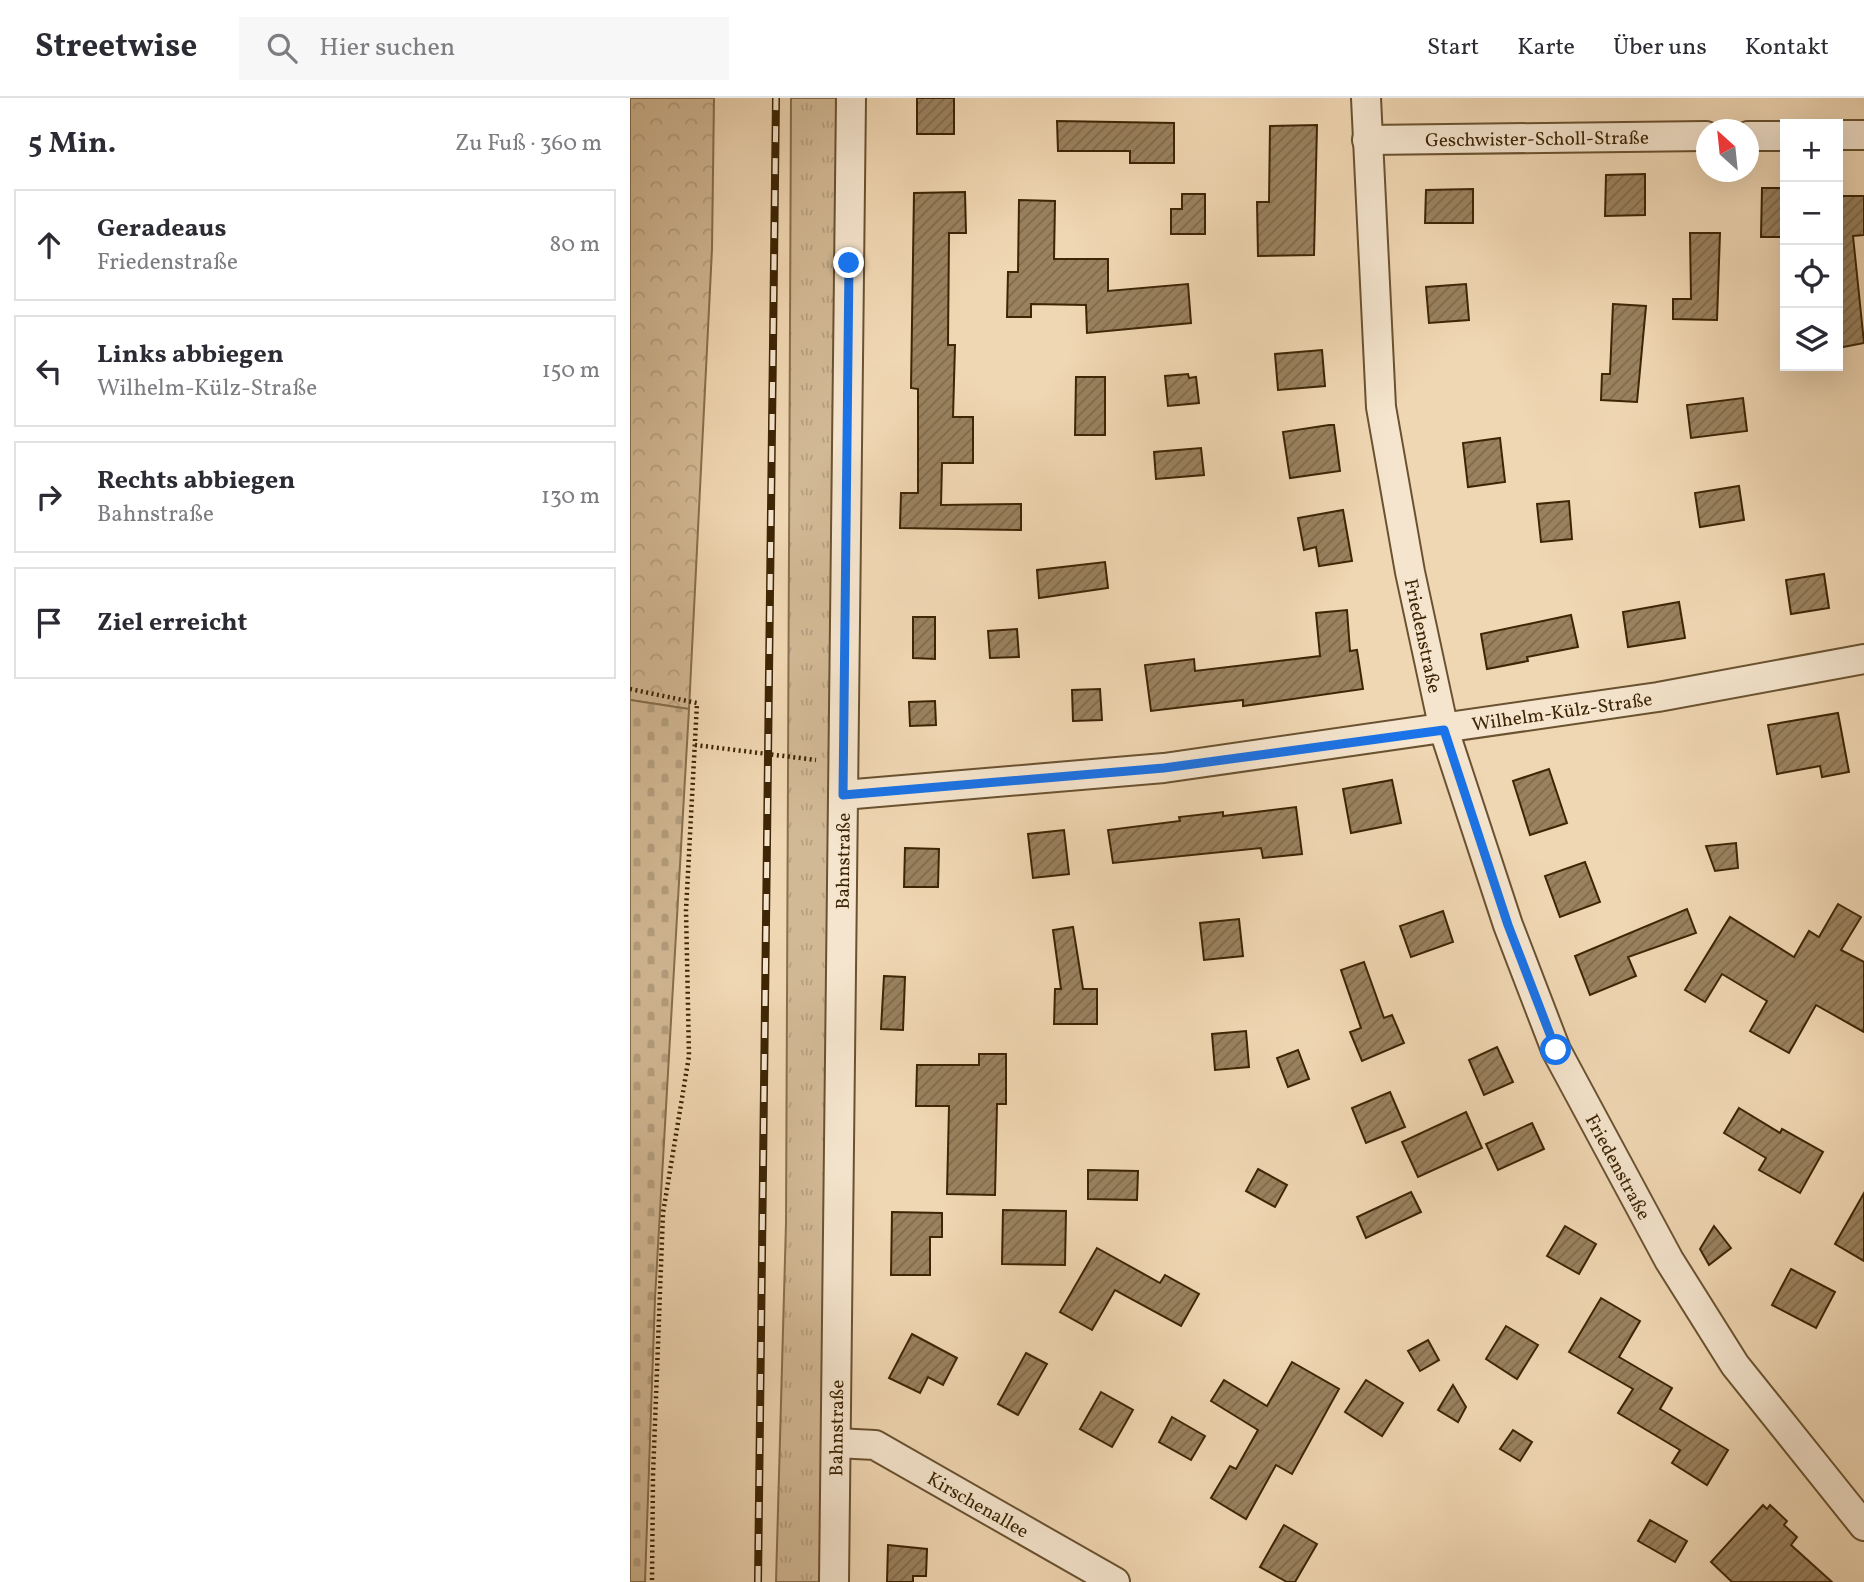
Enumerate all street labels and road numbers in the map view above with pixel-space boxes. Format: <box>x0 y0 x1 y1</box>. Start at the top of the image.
street label: Geschwister-Scholl-Straße <box>1425 126 1649 154</box>
street label: Friedenstraße <box>1397 576 1447 696</box>
street label: Wilhelm-Külz-Straße <box>1470 687 1654 739</box>
street label: Bahnstraße <box>831 813 858 910</box>
street label: Friedenstraße <box>1578 1110 1656 1225</box>
street label: Bahnstraße <box>824 1380 851 1476</box>
street label: Kirschenallee <box>922 1466 1033 1545</box>

